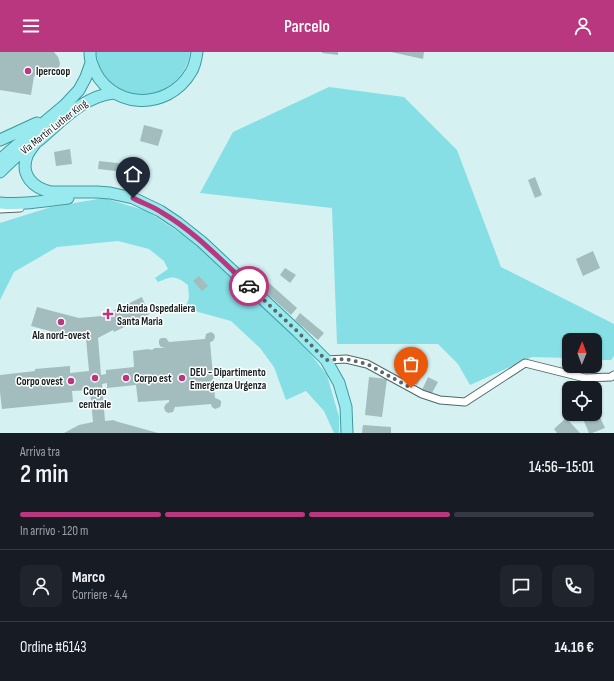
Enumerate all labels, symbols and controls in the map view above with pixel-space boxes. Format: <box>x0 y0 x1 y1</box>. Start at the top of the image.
icon: menu <box>20 15 42 37</box>
icon: person <box>572 15 594 37</box>
text: Parcelo <box>284 16 330 37</box>
place label: Ipercoop <box>36 65 70 78</box>
marker: Ipercoop <box>23 66 33 76</box>
street label: Via Martin Luther King <box>18 97 90 157</box>
pin <box>116 157 150 198</box>
icon: home <box>122 163 144 185</box>
courier <box>229 266 269 306</box>
icon: car <box>238 275 260 297</box>
place label: Azienda Ospedaliera Santa Maria <box>116 302 196 328</box>
marker: Azienda Ospedaliera Santa Maria <box>102 308 114 320</box>
marker: Ala nord-ovest <box>56 317 66 327</box>
place label: Ala nord-ovest <box>31 329 90 342</box>
north arrow <box>562 333 602 373</box>
map controls <box>562 333 602 421</box>
pin <box>394 347 428 388</box>
icon: bag <box>400 353 422 375</box>
place label: DEU - Dipartimento Emergenza Urgenza <box>190 366 267 392</box>
place label: Corpo est <box>134 372 172 385</box>
marker: Corpo centrale <box>90 373 100 383</box>
marker: Corpo est <box>121 373 131 383</box>
marker: DEU - Dipartimento Emergenza Urgenza <box>177 373 187 383</box>
place label: Corpo ovest <box>16 375 63 388</box>
marker: Corpo ovest <box>66 376 76 386</box>
button: locate <box>562 381 602 421</box>
place label: Corpo centrale <box>79 385 112 411</box>
text: Arriva tra <box>20 444 60 460</box>
text: 14:56–15:01 <box>529 458 594 477</box>
text: 2 min <box>20 459 69 490</box>
text: In arrivo · 120 m <box>20 523 88 539</box>
button: person <box>20 565 62 607</box>
button: chat <box>500 565 542 607</box>
button: phone <box>552 565 594 607</box>
text: Marco <box>72 568 105 587</box>
text: Corriere · 4.4 <box>72 587 127 603</box>
text: Ordine #6143 <box>20 638 87 657</box>
text: 14.16 € <box>555 638 594 657</box>

